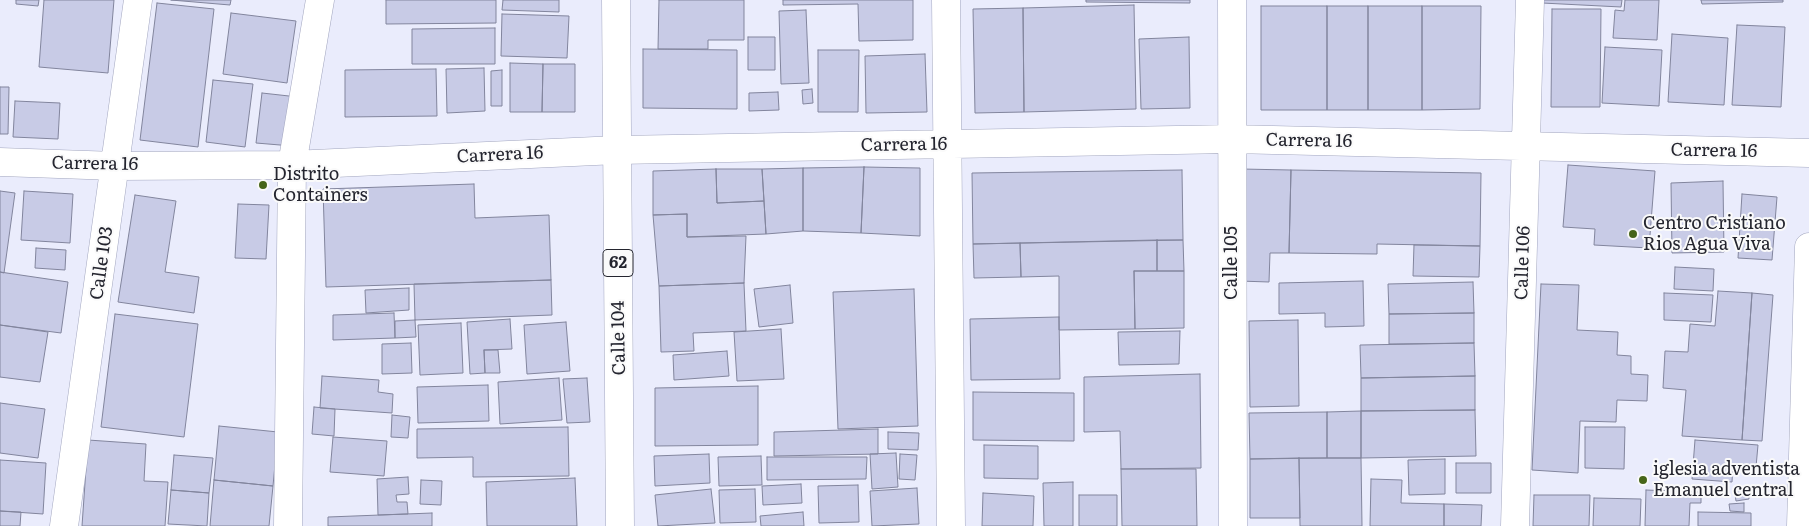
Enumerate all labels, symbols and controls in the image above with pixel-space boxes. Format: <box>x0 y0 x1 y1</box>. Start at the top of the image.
street label: Carrera 16 <box>1265 129 1353 153</box>
street label: Carrera 16 <box>860 133 948 157</box>
street label: Carrera 16 <box>1670 139 1758 163</box>
street label: Carrera 16 <box>456 142 544 168</box>
street label: Carrera 16 <box>51 152 139 176</box>
place label: Distrito Containers <box>273 164 368 206</box>
marker: Distrito Containers <box>257 179 269 191</box>
place label: Centro Cristiano Rios Agua Viva <box>1643 213 1786 255</box>
street label: Calle 103 <box>86 225 118 301</box>
street label: Calle 106 <box>1511 225 1535 301</box>
street label: Calle 105 <box>1221 226 1243 300</box>
marker: Centro Cristiano Rios Agua Viva <box>1627 228 1639 240</box>
road number: 62 <box>603 250 633 276</box>
street label: Calle 104 <box>608 301 630 375</box>
place label: iglesia adventista Emanuel central <box>1653 459 1800 502</box>
marker: iglesia adventista Emanuel central <box>1637 474 1649 486</box>

